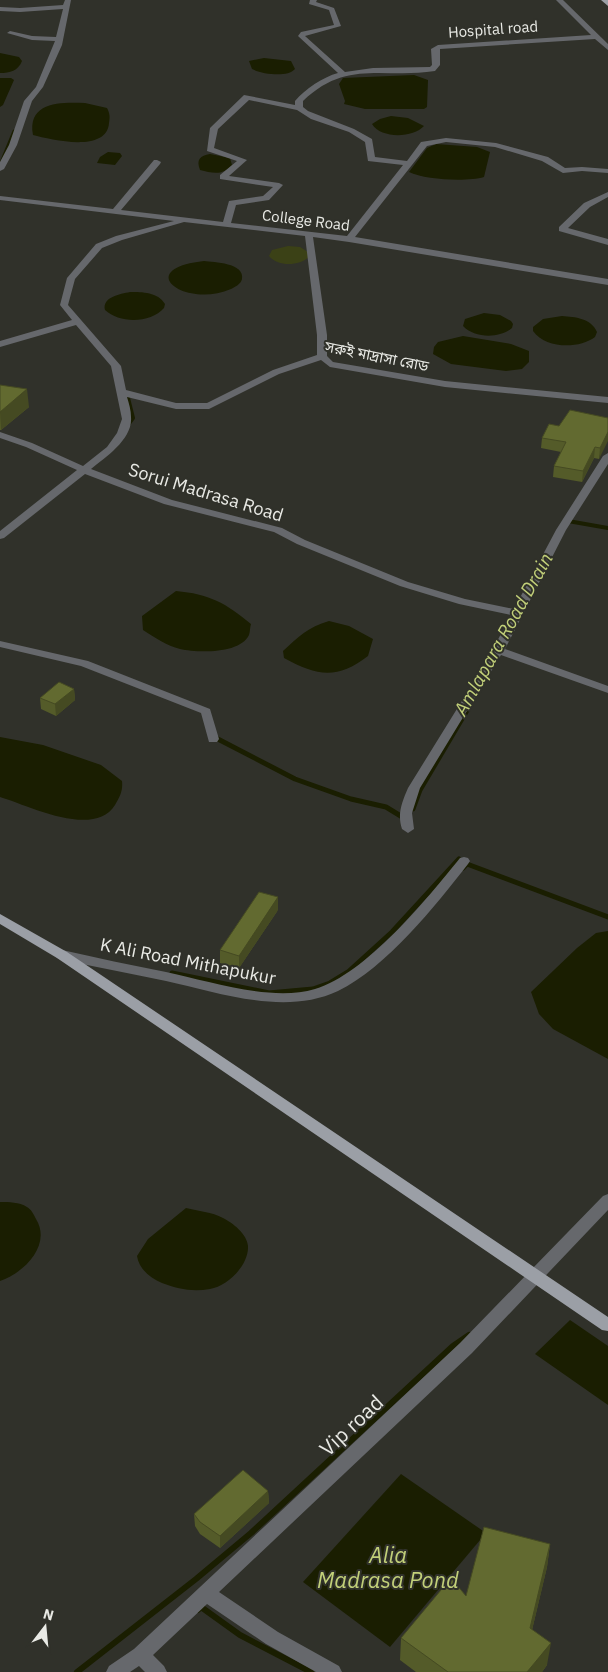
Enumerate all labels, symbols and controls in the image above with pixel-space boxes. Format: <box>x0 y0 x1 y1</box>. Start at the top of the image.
street label: Hospital road <box>447 16 539 42</box>
street label: College Road <box>261 205 351 235</box>
street label: সরুই মাদ্রাসা রোড <box>323 336 431 375</box>
street label: Sorui Madrasa Road <box>126 457 286 527</box>
water label: Amlapara Road Drain <box>448 548 558 721</box>
street label: K Ali Road Mithapukur <box>98 933 278 989</box>
street label: Vip road <box>313 1388 389 1462</box>
water label: Alia Madrasa Pond <box>317 1540 459 1594</box>
north arrow <box>20 1602 70 1652</box>
text: N <box>41 1604 56 1625</box>

